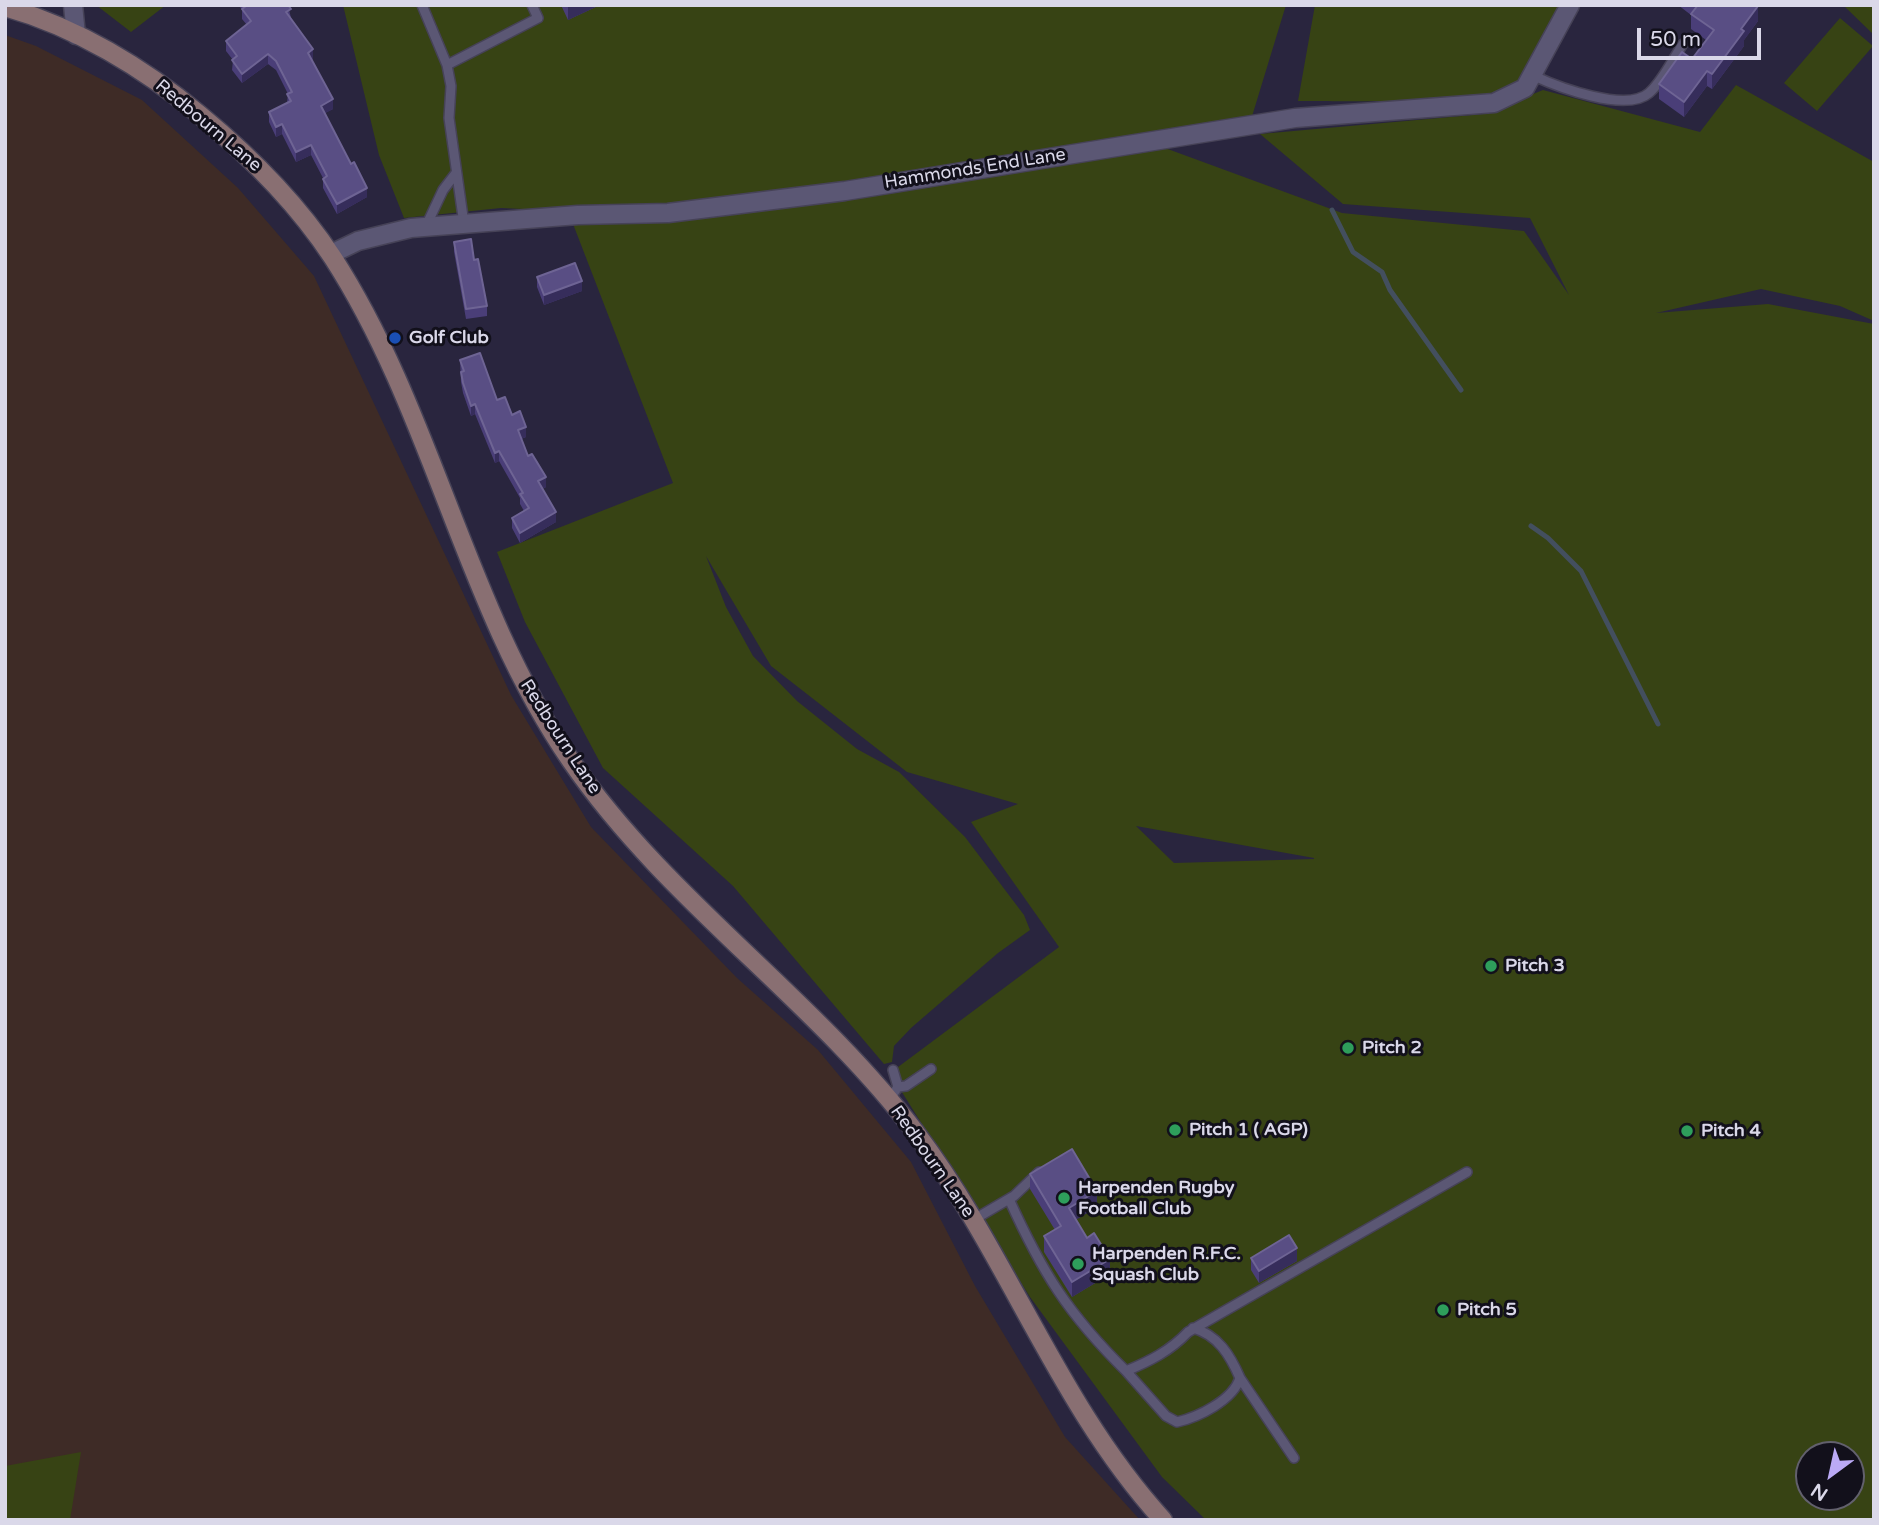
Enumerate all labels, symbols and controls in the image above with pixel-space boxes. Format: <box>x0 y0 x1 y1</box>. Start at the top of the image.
scale bar <box>1641 14 1765 58</box>
text: 50 m <box>1650 27 1701 52</box>
street label: Redbourn Lane <box>151 75 265 177</box>
street label: Hammonds End Lane <box>883 144 1067 194</box>
place label: Golf Club <box>409 327 489 349</box>
marker: Golf Club <box>387 330 403 346</box>
street label: Redbourn Lane <box>515 676 605 798</box>
place label: Pitch 3 <box>1505 955 1565 977</box>
marker: Pitch 3 <box>1483 958 1499 974</box>
place label: Pitch 2 <box>1362 1037 1422 1059</box>
marker: Pitch 2 <box>1340 1040 1356 1056</box>
street label: Redbourn Lane <box>885 1102 979 1222</box>
place label: Pitch 1 ( AGP) <box>1189 1119 1308 1141</box>
place label: Pitch 4 <box>1701 1120 1761 1142</box>
marker: Pitch 1 ( AGP) <box>1167 1122 1183 1138</box>
marker: Pitch 4 <box>1679 1123 1695 1139</box>
place label: Harpenden Rugby Football Club <box>1078 1177 1234 1220</box>
marker: Harpenden Rugby Football Club <box>1056 1190 1072 1206</box>
place label: Harpenden R.F.C. Squash Club <box>1092 1243 1241 1286</box>
marker: Harpenden R.F.C. Squash Club <box>1070 1256 1086 1272</box>
place label: Pitch 5 <box>1457 1299 1517 1321</box>
marker: Pitch 5 <box>1435 1302 1451 1318</box>
north arrow <box>1795 1441 1865 1511</box>
text: N <box>1807 1479 1832 1505</box>

